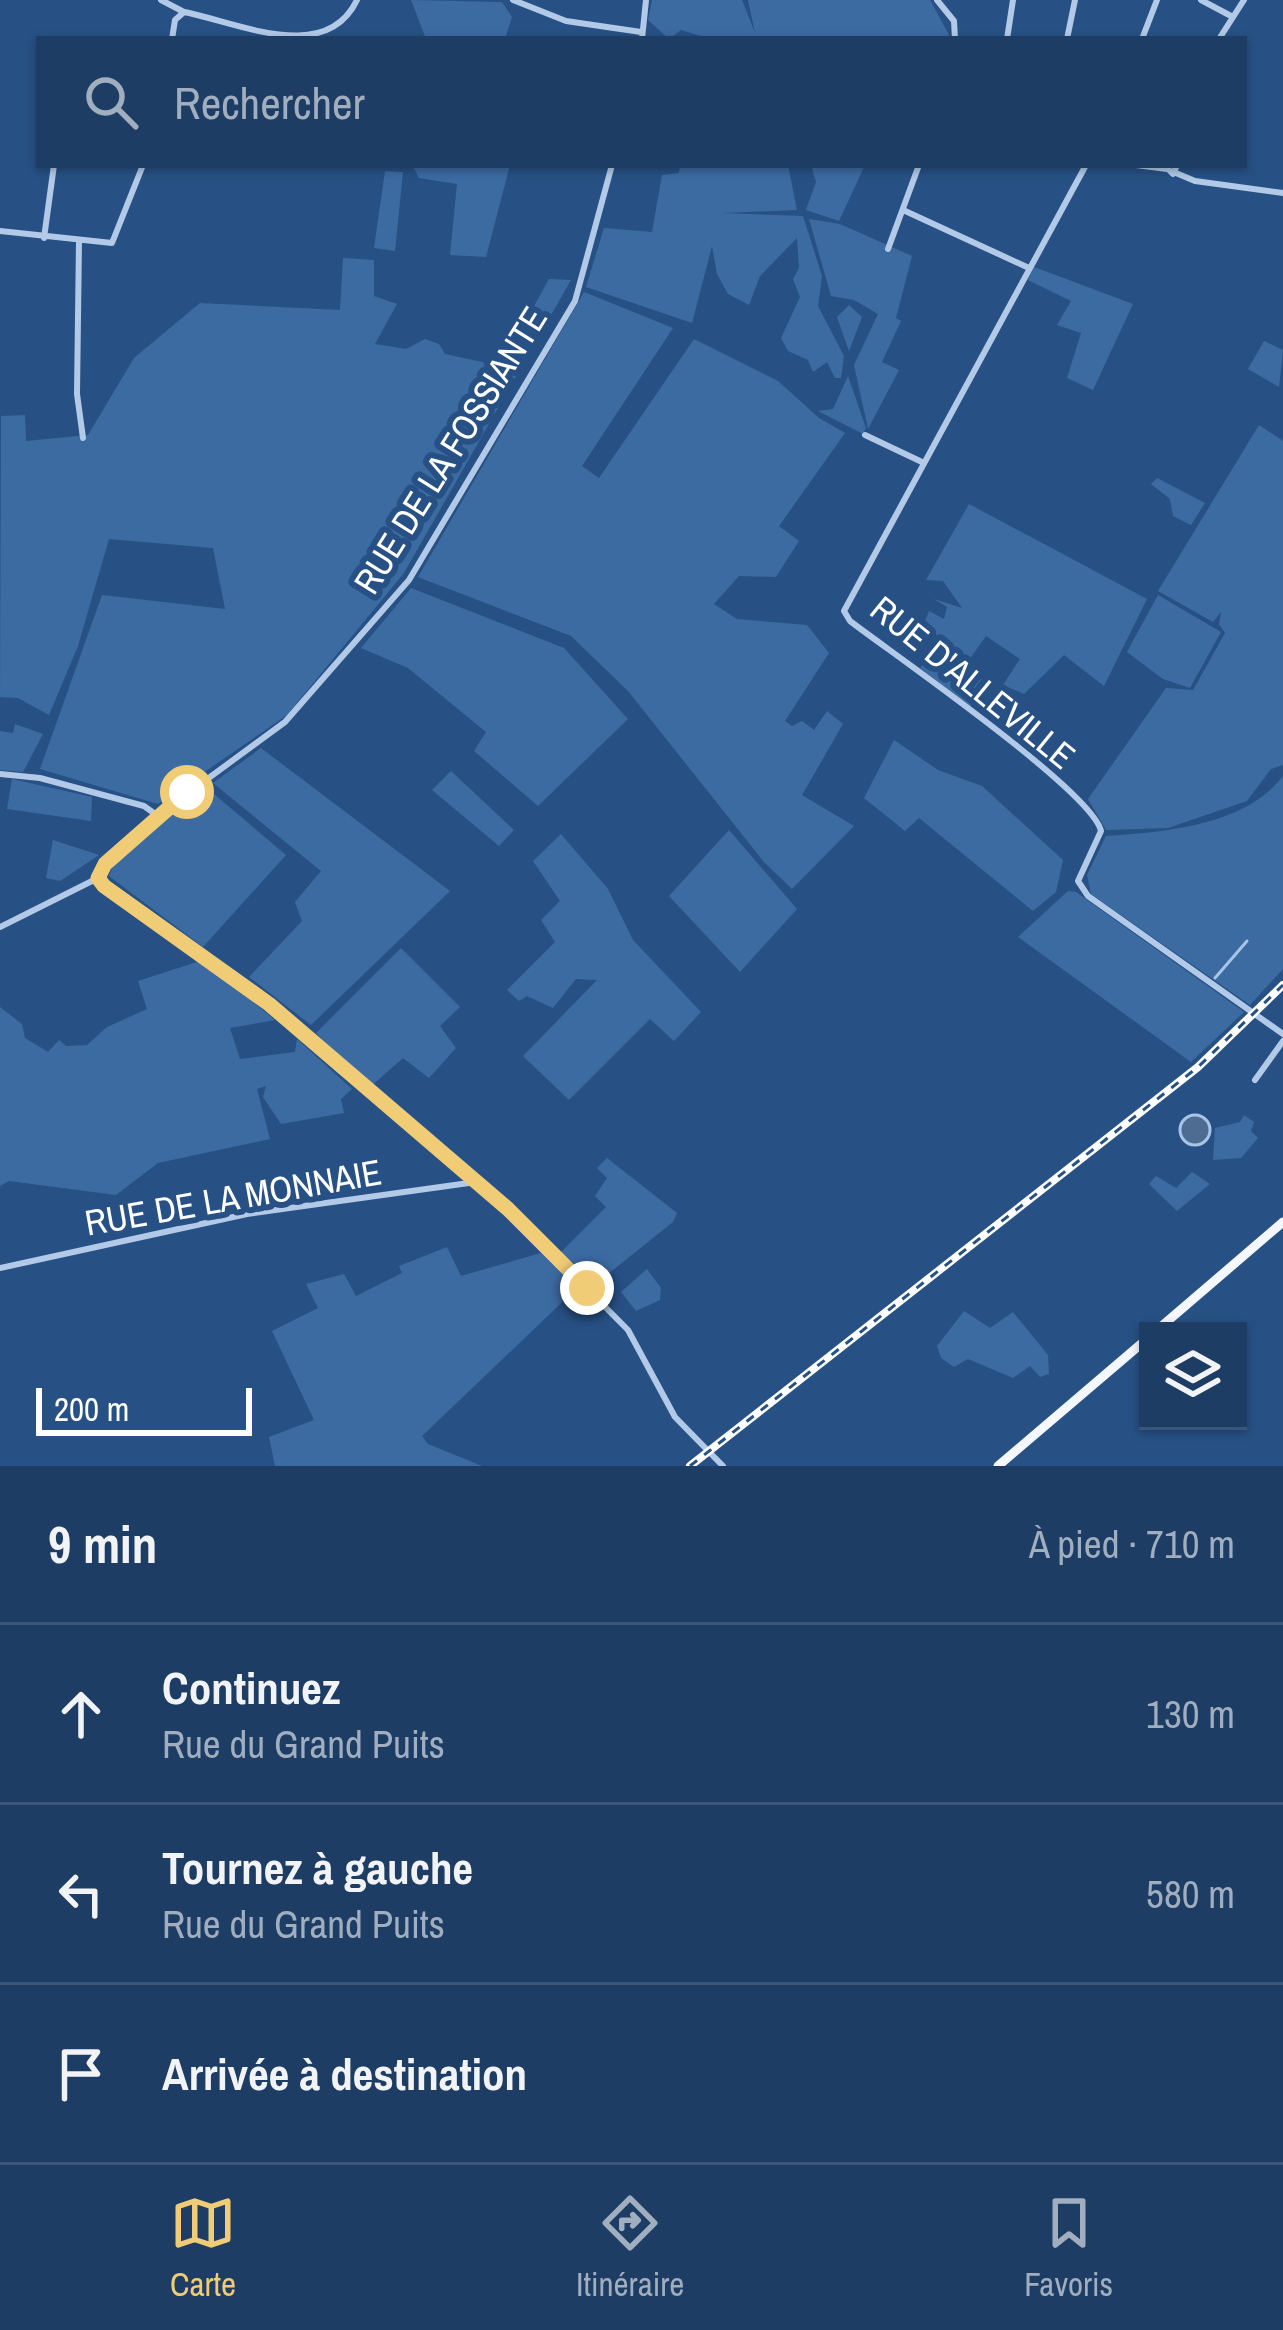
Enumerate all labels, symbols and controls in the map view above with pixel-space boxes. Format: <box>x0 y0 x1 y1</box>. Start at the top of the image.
search box <box>36 36 1247 168</box>
icon: search <box>78 69 144 135</box>
text: Rechercher <box>174 72 365 133</box>
street label: RUE DE LA FOSSIANTE <box>342 297 558 603</box>
street label: RUE D'ALLEVILLE <box>861 585 1085 779</box>
route start <box>160 765 214 819</box>
street label: RUE DE LA MONNAIE <box>81 1147 385 1247</box>
route end <box>560 1261 614 1315</box>
map controls <box>1139 1322 1247 1430</box>
button: layers <box>1139 1322 1247 1430</box>
scale bar <box>36 1382 252 1435</box>
text: 200 m <box>54 1387 129 1431</box>
text: 9 min <box>48 1510 157 1579</box>
text: À pied · 710 m <box>1029 1518 1235 1570</box>
text: Continuez <box>162 1657 340 1718</box>
icon: ahead <box>48 1681 114 1747</box>
text: 130 m <box>1146 1688 1235 1740</box>
text: Rue du Grand Puits <box>162 1718 445 1770</box>
text: Tournez à gauche <box>162 1837 473 1898</box>
icon: left <box>48 1861 114 1927</box>
text: 580 m <box>1146 1868 1235 1920</box>
text: Rue du Grand Puits <box>162 1898 445 1950</box>
icon: arrive <box>48 2041 114 2107</box>
text: Arrivée à destination <box>162 2043 527 2104</box>
tab: Carte <box>170 2190 236 2306</box>
tab: Itinéraire <box>576 2190 684 2306</box>
tab: Favoris <box>1024 2190 1113 2306</box>

